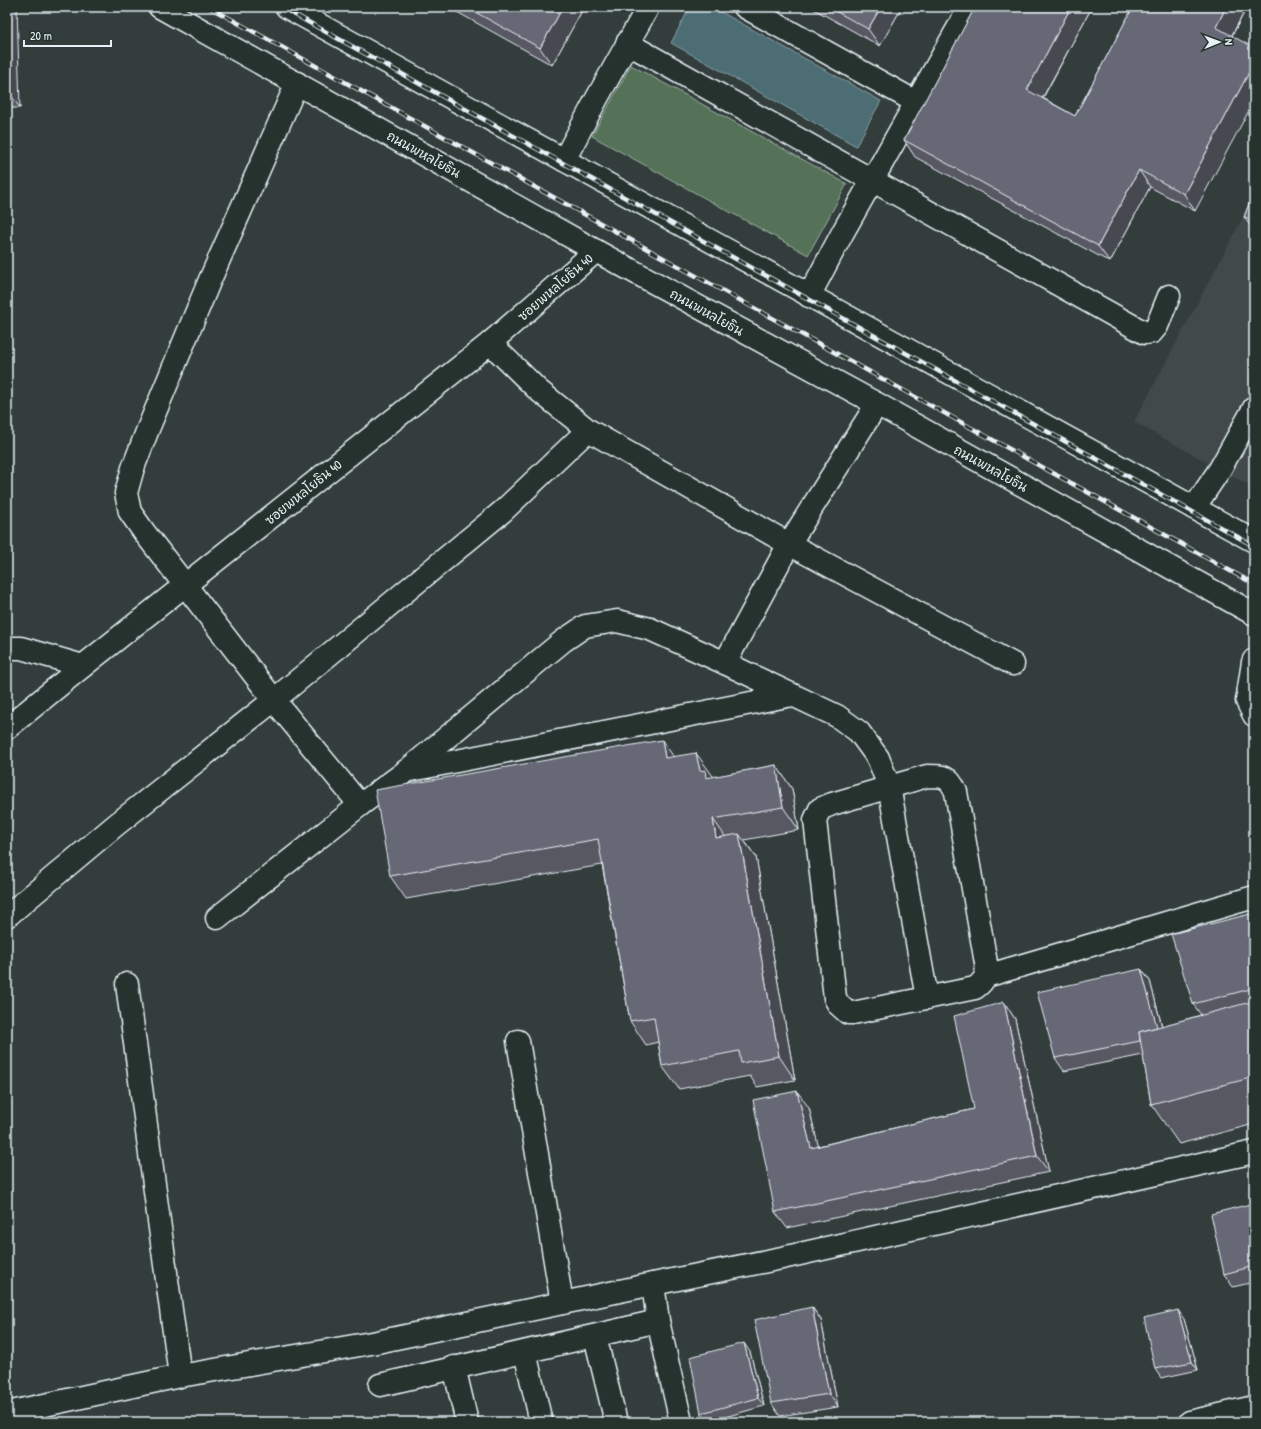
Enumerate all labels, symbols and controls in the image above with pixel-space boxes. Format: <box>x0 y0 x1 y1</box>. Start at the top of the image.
scale bar <box>24 22 111 48</box>
north arrow <box>1199 22 1239 62</box>
text: 20 m <box>30 27 52 44</box>
text: N <box>1222 39 1236 45</box>
street label: ถนนพหลโยธิน <box>384 126 465 182</box>
street label: ซอยพหลโยธิน 40 <box>514 249 597 325</box>
street label: ถนนพหลโยธิน <box>667 284 748 340</box>
street label: ถนนพหลโยธิน <box>951 440 1032 496</box>
street label: ซอยพหลโยธิน 40 <box>261 455 345 529</box>

